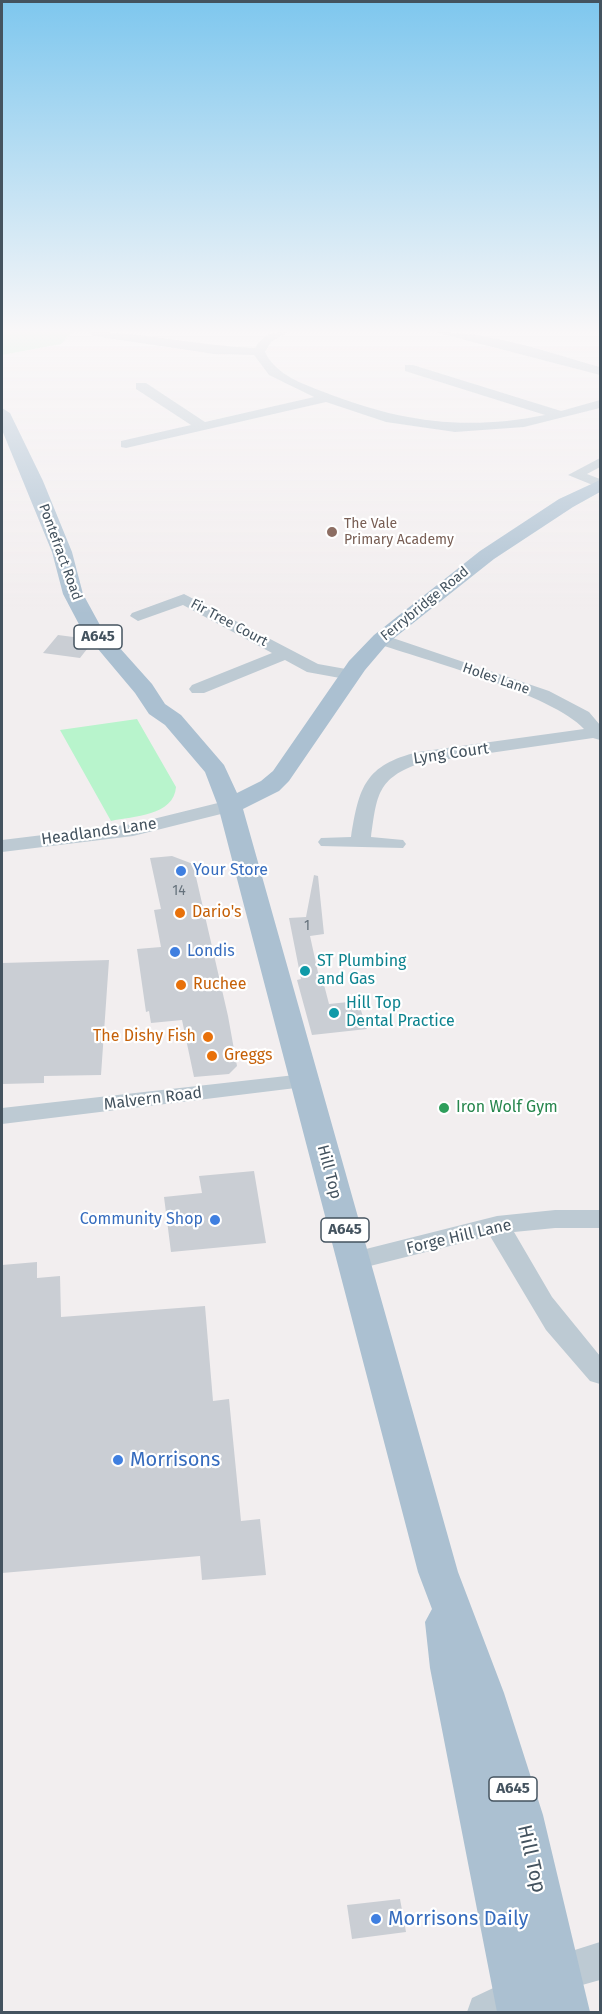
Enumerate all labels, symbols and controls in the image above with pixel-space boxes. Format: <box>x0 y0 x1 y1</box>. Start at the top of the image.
street label: Pontefract Road <box>35 501 85 603</box>
place label: The Vale Primary Academy <box>344 516 454 548</box>
marker: The Vale Primary Academy <box>325 525 339 539</box>
street label: Ferrybridge Road <box>378 563 472 645</box>
street label: Fir Tree Court <box>188 596 270 650</box>
road number: A645 <box>74 625 122 649</box>
street label: Holes Lane <box>460 660 532 698</box>
street label: Lyng Court <box>412 739 490 769</box>
street label: Headlands Lane <box>40 814 158 850</box>
place label: Your Store <box>193 861 268 881</box>
marker: Your Store <box>174 864 188 878</box>
house number: 14 <box>172 883 186 899</box>
place label: Dario's <box>192 903 242 923</box>
marker: Dario's <box>173 906 187 920</box>
house number: 1 <box>304 918 310 934</box>
place label: Londis <box>187 942 235 962</box>
marker: Londis <box>168 945 182 959</box>
place label: ST Plumbing and Gas <box>317 952 406 990</box>
marker: ST Plumbing and Gas <box>298 964 312 978</box>
place label: Ruchee <box>193 975 246 995</box>
marker: Ruchee <box>174 978 188 992</box>
place label: Hill Top Dental Practice <box>346 994 455 1032</box>
marker: Hill Top Dental Practice <box>327 1006 341 1020</box>
place label: The Dishy Fish <box>93 1027 196 1047</box>
marker: The Dishy Fish <box>201 1030 215 1044</box>
place label: Greggs <box>224 1046 273 1066</box>
marker: Greggs <box>205 1049 219 1063</box>
street label: Malvern Road <box>103 1083 203 1115</box>
place label: Iron Wolf Gym <box>456 1098 558 1118</box>
marker: Iron Wolf Gym <box>437 1101 451 1115</box>
street label: Hill Top <box>313 1143 345 1201</box>
place label: Community Shop <box>80 1210 203 1230</box>
marker: Community Shop <box>208 1213 222 1227</box>
street label: Forge Hill Lane <box>405 1216 513 1258</box>
road number: A645 <box>321 1218 369 1242</box>
place label: Morrisons <box>130 1448 220 1472</box>
marker: Morrisons <box>111 1453 125 1467</box>
road number: A645 <box>489 1777 537 1801</box>
street label: Hill Top <box>512 1823 550 1895</box>
place label: Morrisons Daily <box>388 1907 528 1931</box>
marker: Morrisons Daily <box>369 1912 383 1926</box>

